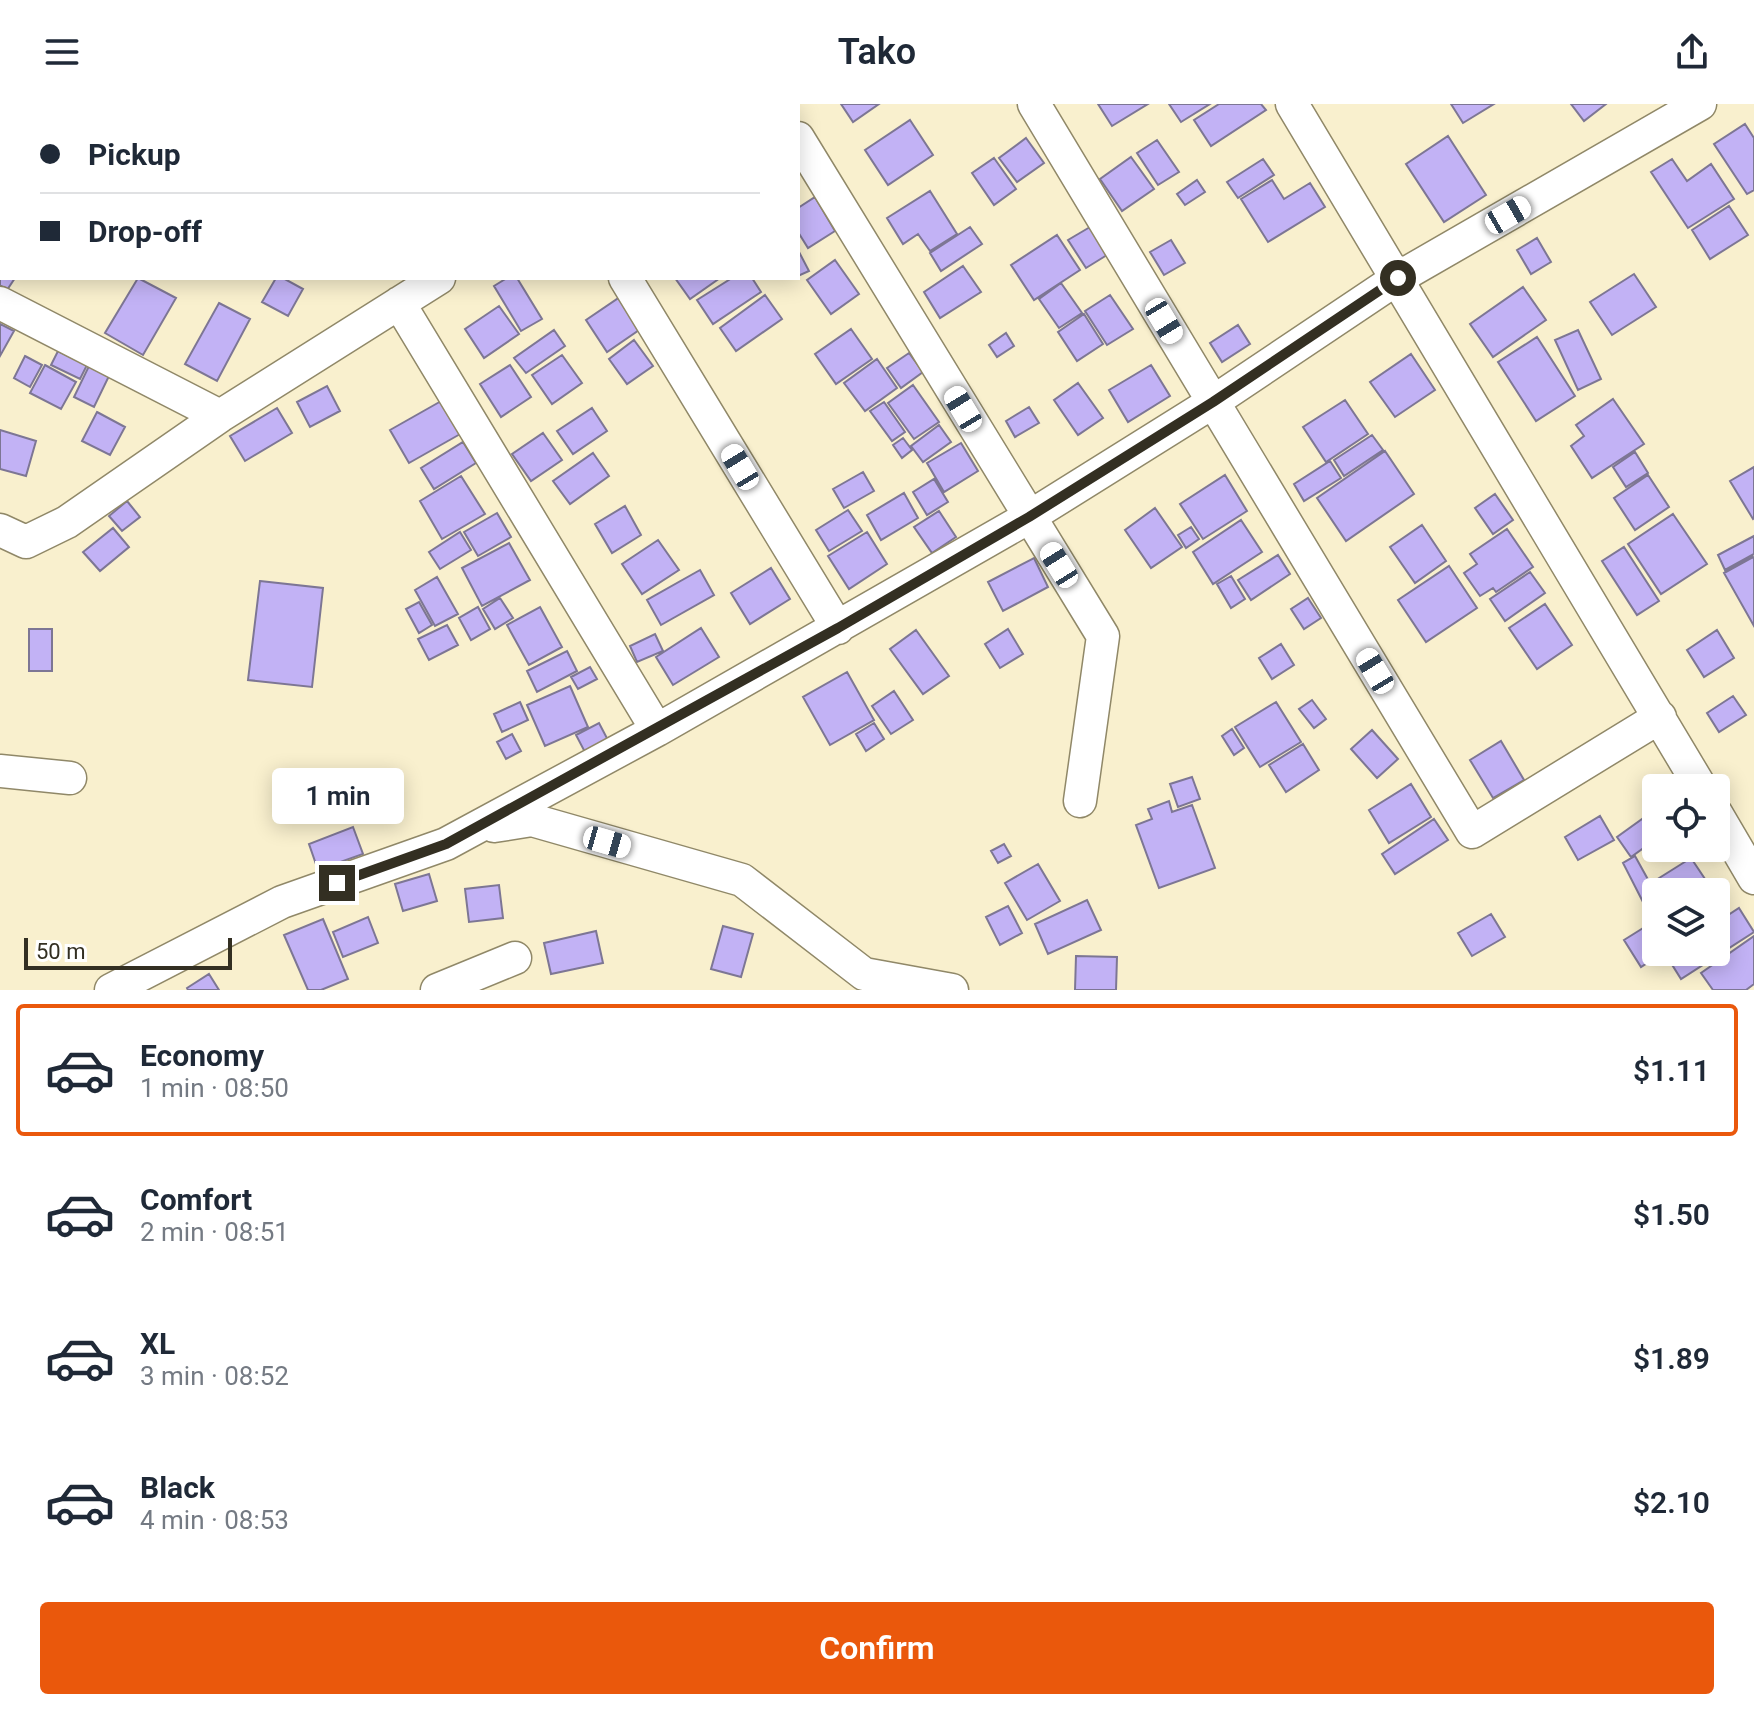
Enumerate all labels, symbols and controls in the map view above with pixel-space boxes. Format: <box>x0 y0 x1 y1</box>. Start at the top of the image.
icon: menu <box>40 30 84 74</box>
icon: share <box>1670 30 1714 74</box>
text: Tako <box>838 31 916 73</box>
text: Pickup <box>88 137 181 172</box>
car <box>1481 193 1535 237</box>
text: Drop-off <box>88 214 202 249</box>
route start <box>1380 260 1416 296</box>
car <box>1141 294 1187 348</box>
car <box>940 382 986 436</box>
car <box>717 440 763 494</box>
car <box>1036 538 1082 592</box>
car <box>1352 644 1398 698</box>
callout: 1 min <box>271 767 403 823</box>
map controls <box>1642 774 1730 966</box>
button: locate <box>1642 774 1730 862</box>
text: 1 min <box>305 781 371 811</box>
car <box>581 824 633 860</box>
route end <box>319 865 355 901</box>
button: layers <box>1642 878 1730 966</box>
scale bar <box>24 934 232 970</box>
text: 50 m <box>36 939 85 964</box>
icon: car <box>44 1034 116 1106</box>
text: Economy <box>140 1038 264 1073</box>
text: $1.11 <box>1633 1053 1710 1088</box>
text: 1 min · 08:50 <box>140 1073 289 1103</box>
icon: car <box>44 1178 116 1250</box>
text: Comfort <box>140 1182 252 1217</box>
text: $1.50 <box>1633 1197 1710 1232</box>
text: 2 min · 08:51 <box>140 1217 289 1247</box>
icon: car <box>44 1322 116 1394</box>
text: XL <box>140 1326 175 1361</box>
text: $1.89 <box>1633 1341 1710 1376</box>
text: 3 min · 08:52 <box>140 1361 289 1391</box>
icon: car <box>44 1466 116 1538</box>
text: Black <box>140 1470 215 1505</box>
text: $2.10 <box>1633 1485 1710 1520</box>
text: 4 min · 08:53 <box>140 1505 289 1535</box>
button: Confirm <box>40 1602 1714 1694</box>

